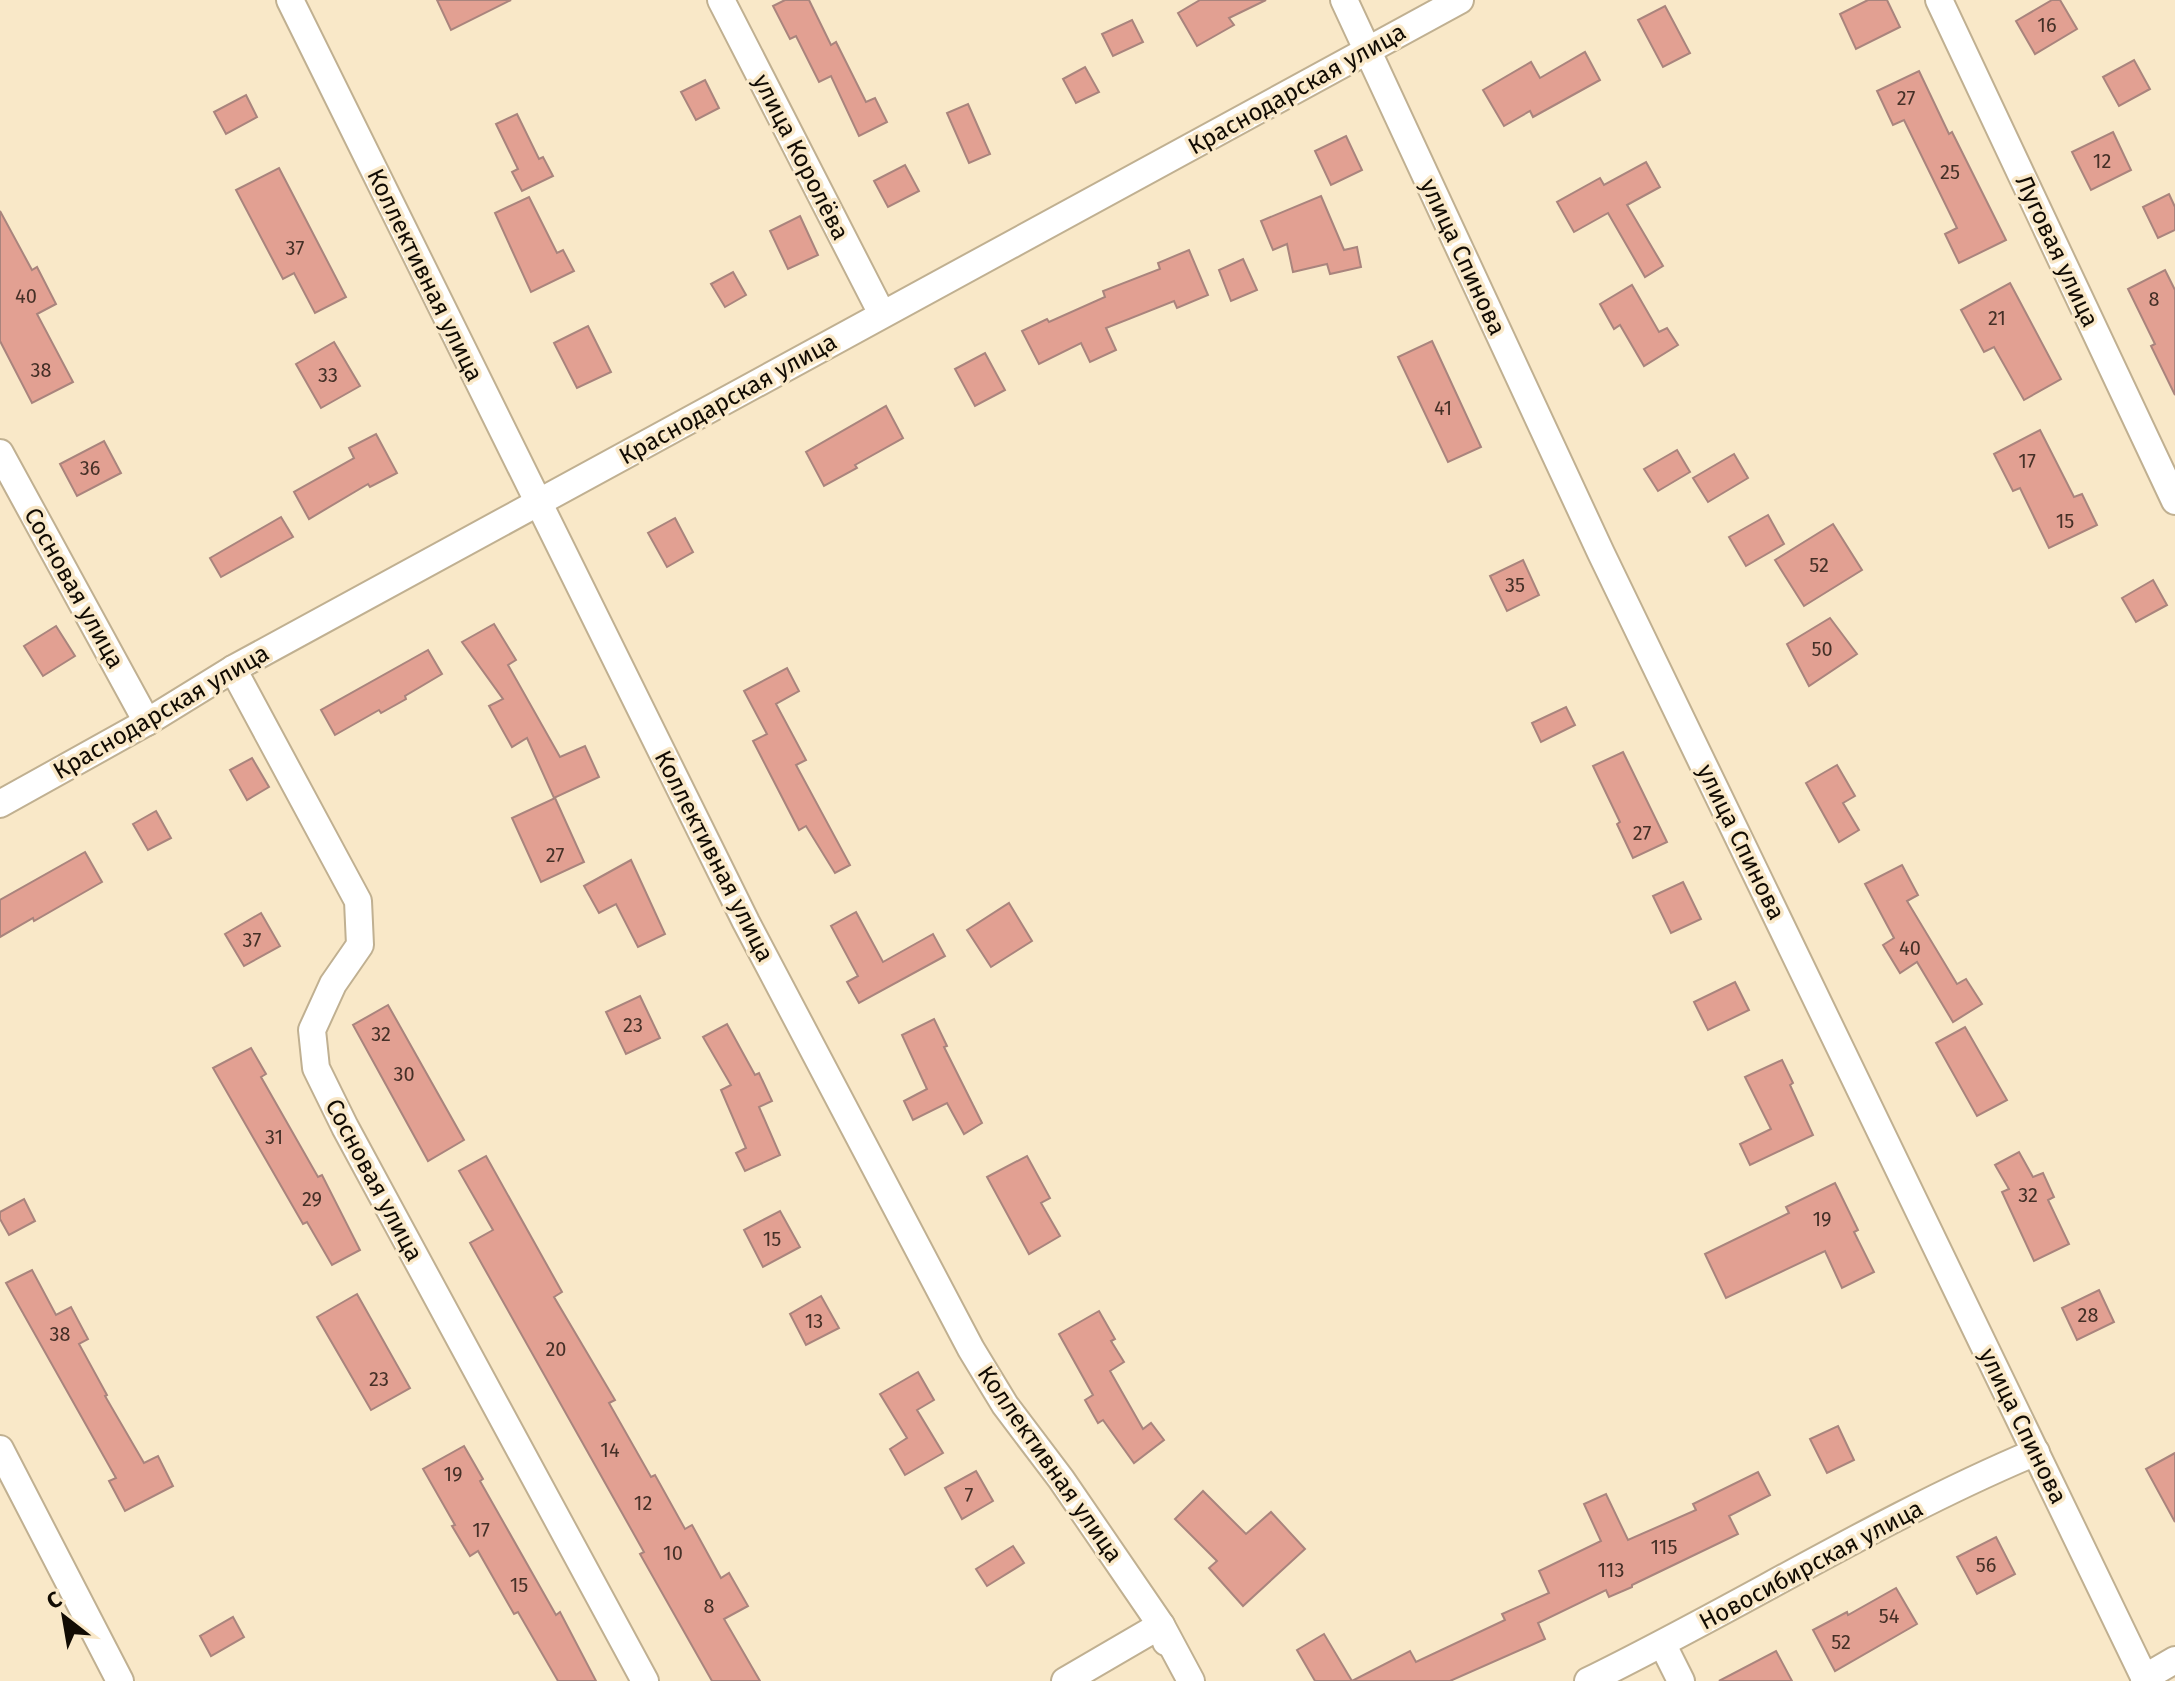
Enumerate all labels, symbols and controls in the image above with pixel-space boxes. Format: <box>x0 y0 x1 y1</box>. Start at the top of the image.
house number: 16 <box>2037 13 2057 37</box>
street label: Краснодарская улица <box>1183 17 1411 161</box>
street label: улица Королёва <box>747 69 855 245</box>
house number: 27 <box>1897 86 1915 110</box>
house number: 12 <box>2093 149 2111 173</box>
house number: 25 <box>1940 160 1960 184</box>
street label: Коллективная улица <box>361 164 489 386</box>
street label: Луговая улица <box>2010 171 2104 331</box>
street label: улица Спинова <box>1415 174 1511 340</box>
house number: 37 <box>286 236 304 260</box>
house number: 40 <box>15 284 37 308</box>
house number: 8 <box>2148 287 2160 311</box>
house number: 21 <box>1988 306 2006 330</box>
street label: Краснодарская улица <box>614 327 842 471</box>
house number: 38 <box>31 358 52 382</box>
house number: 33 <box>318 363 338 387</box>
house number: 41 <box>1434 396 1452 420</box>
house number: 17 <box>2018 449 2036 473</box>
house number: 36 <box>80 456 100 480</box>
street label: Сосновая улица <box>18 503 130 673</box>
house number: 15 <box>2056 509 2074 533</box>
house number: 52 <box>1809 553 1829 577</box>
house number: 35 <box>1505 573 1525 597</box>
house number: 50 <box>1811 637 1833 661</box>
street label: Краснодарская улица <box>48 639 274 785</box>
street label: Коллективная улица <box>649 746 779 966</box>
street label: улица Спинова <box>1691 760 1791 924</box>
house number: 27 <box>1633 821 1651 845</box>
house number: 27 <box>546 843 564 867</box>
house number: 37 <box>243 928 261 952</box>
house number: 40 <box>1899 936 1921 960</box>
house number: 23 <box>623 1013 643 1037</box>
house number: 32 <box>371 1022 391 1046</box>
house number: 30 <box>393 1062 415 1086</box>
street label: Сосновая улица <box>320 1094 428 1266</box>
house number: 31 <box>265 1125 283 1149</box>
house number: 32 <box>2018 1183 2038 1207</box>
house number: 29 <box>302 1187 322 1211</box>
house number: 19 <box>1812 1207 1832 1231</box>
house number: 15 <box>763 1227 781 1251</box>
house number: 28 <box>2078 1303 2098 1327</box>
house number: 13 <box>805 1309 823 1333</box>
house number: 38 <box>50 1322 71 1346</box>
house number: 20 <box>545 1337 567 1361</box>
street label: улица Спинова <box>1973 1344 2073 1508</box>
street label: Коллективная улица <box>972 1360 1128 1568</box>
house number: 23 <box>369 1367 389 1391</box>
house number: 14 <box>600 1438 620 1462</box>
house number: 19 <box>443 1462 463 1486</box>
house number: 7 <box>965 1483 974 1507</box>
house number: 12 <box>634 1491 652 1515</box>
street label: Новосибирская улица <box>1694 1494 1928 1636</box>
house number: 17 <box>472 1518 490 1542</box>
house number: 115 <box>1650 1535 1678 1559</box>
house number: 10 <box>663 1541 683 1565</box>
house number: 56 <box>1976 1553 1996 1577</box>
house number: 113 <box>1597 1558 1625 1582</box>
house number: 15 <box>510 1573 528 1597</box>
north arrow <box>24 1577 104 1657</box>
text: С <box>42 1585 67 1615</box>
house number: 8 <box>703 1594 715 1618</box>
house number: 54 <box>1879 1604 1900 1628</box>
house number: 52 <box>1831 1630 1851 1654</box>

